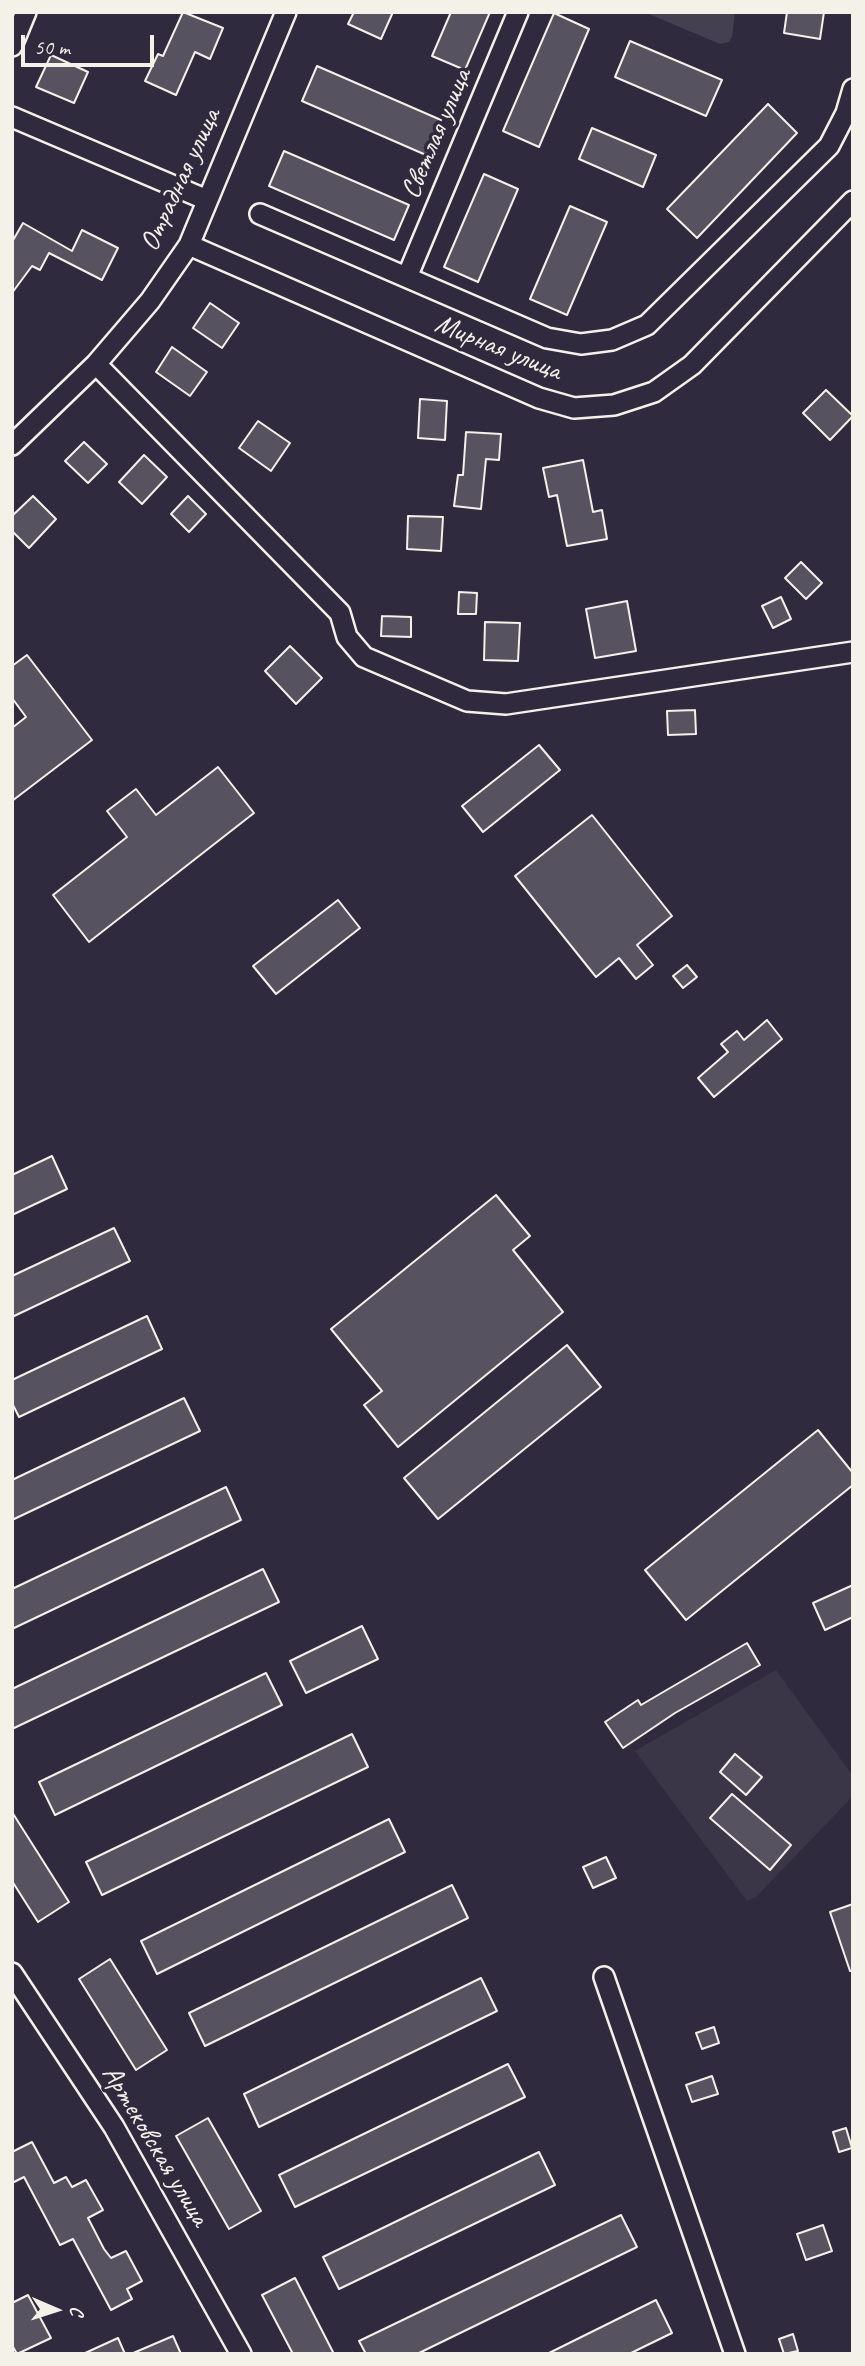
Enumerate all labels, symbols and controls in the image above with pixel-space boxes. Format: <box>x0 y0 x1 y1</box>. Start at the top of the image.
scale bar <box>24 21 158 65</box>
text: 50 m <box>34 34 70 60</box>
street label: Светлая улица <box>395 64 479 204</box>
street label: Отрадная улица <box>133 103 229 257</box>
street label: Мирная улица <box>430 307 566 389</box>
street label: Артековская улица <box>94 2059 216 2233</box>
north arrow <box>21 2275 91 2345</box>
text: С <box>65 2306 89 2316</box>

